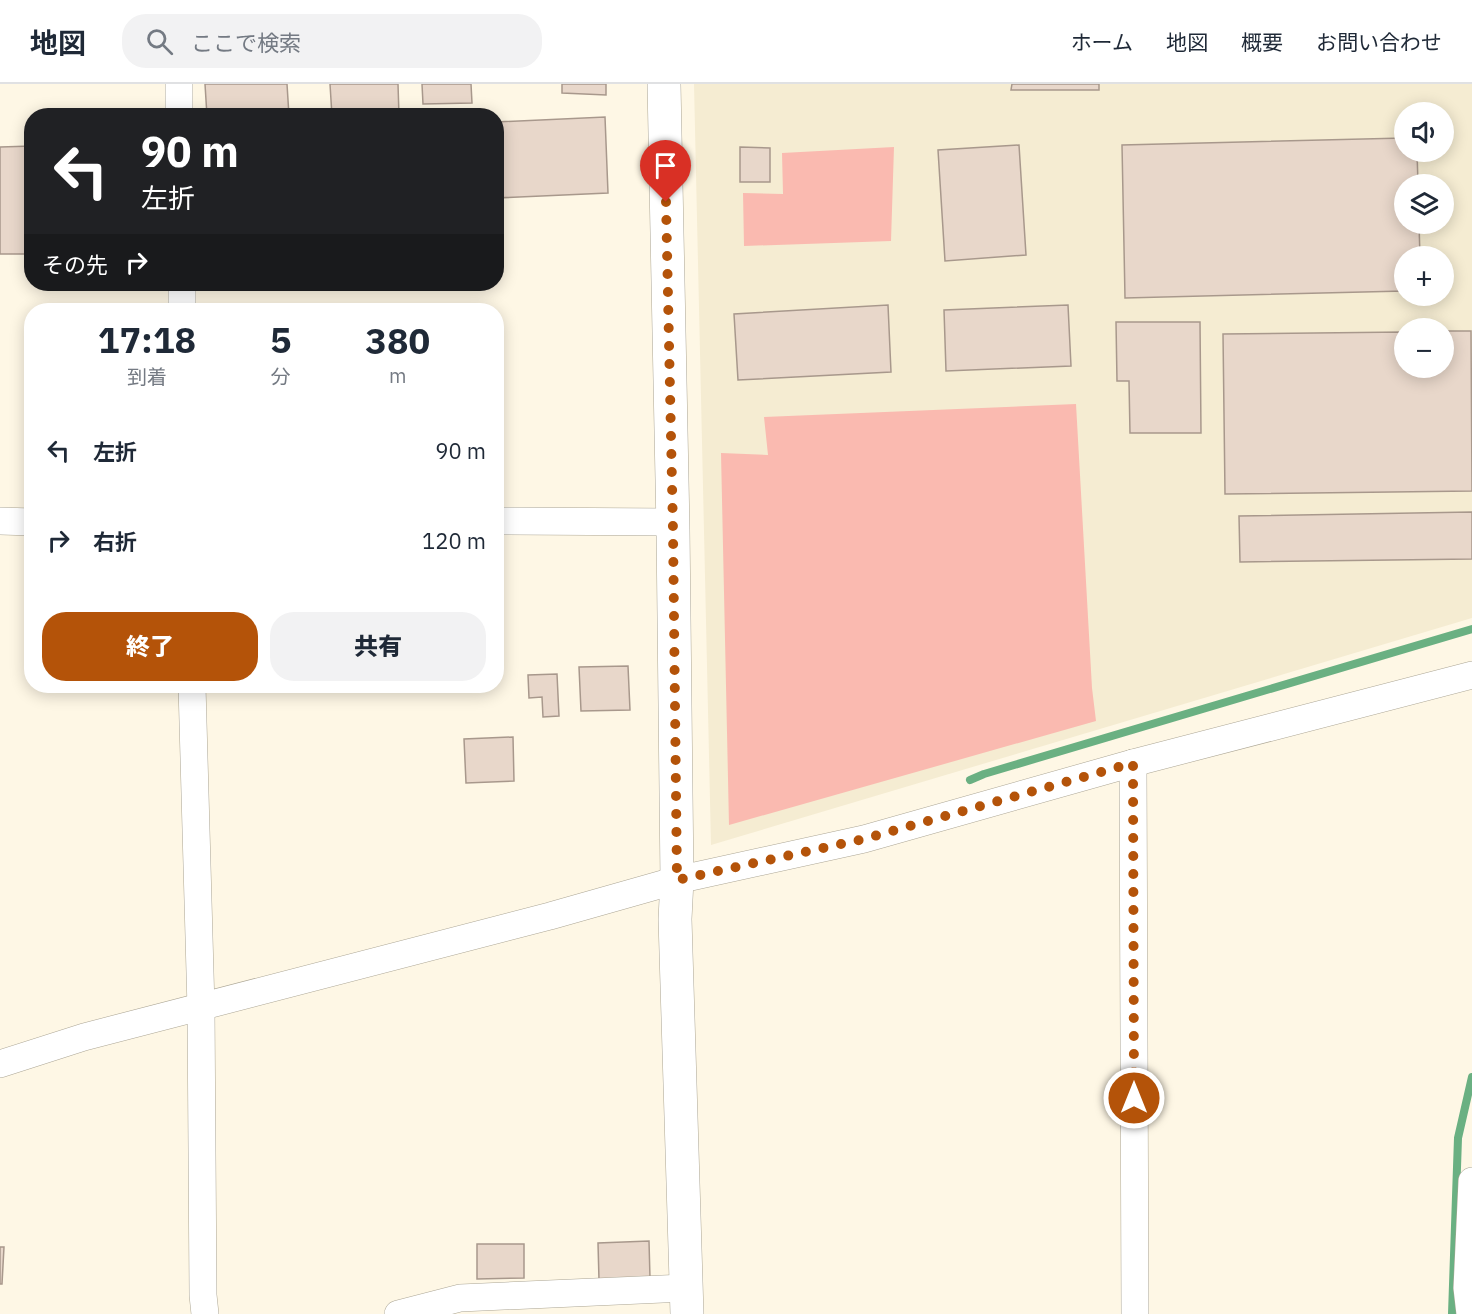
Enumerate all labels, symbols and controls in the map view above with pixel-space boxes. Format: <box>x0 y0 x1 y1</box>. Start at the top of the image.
search box <box>122 14 542 68</box>
text: 地図 <box>30 24 86 61</box>
icon: search <box>143 25 176 58</box>
text: ここで検索 <box>191 28 301 57</box>
text: ホーム <box>1071 28 1133 56</box>
text: 地図 <box>1166 28 1208 56</box>
text: 概要 <box>1241 28 1283 56</box>
text: お問い合わせ <box>1316 28 1442 56</box>
map controls <box>1394 102 1454 378</box>
button: sound <box>1394 102 1454 162</box>
text: 90 m <box>141 124 239 179</box>
icon: left <box>42 132 120 210</box>
pin <box>640 140 691 202</box>
icon: arrive <box>649 149 682 182</box>
button: layers <box>1394 174 1454 234</box>
text: 左折 <box>141 180 195 215</box>
icon: right <box>120 246 153 279</box>
button: + <box>1394 246 1454 306</box>
text: その先 <box>42 250 108 279</box>
text: 17:18 <box>98 316 196 363</box>
text: 5 <box>270 316 292 363</box>
text: 380 <box>365 317 430 364</box>
button: − <box>1394 318 1454 378</box>
text: m <box>389 362 406 389</box>
text: 到着 <box>127 363 167 390</box>
text: 分 <box>271 363 291 390</box>
icon: left <box>42 434 75 467</box>
text: 90 m <box>435 436 486 465</box>
text: 左折 <box>93 437 137 466</box>
icon: right <box>42 524 75 557</box>
text: 120 m <box>422 526 486 555</box>
text: 右折 <box>93 527 137 556</box>
button: 終了 <box>42 612 258 681</box>
button: 共有 <box>270 612 486 681</box>
position arrow <box>1102 1066 1166 1130</box>

